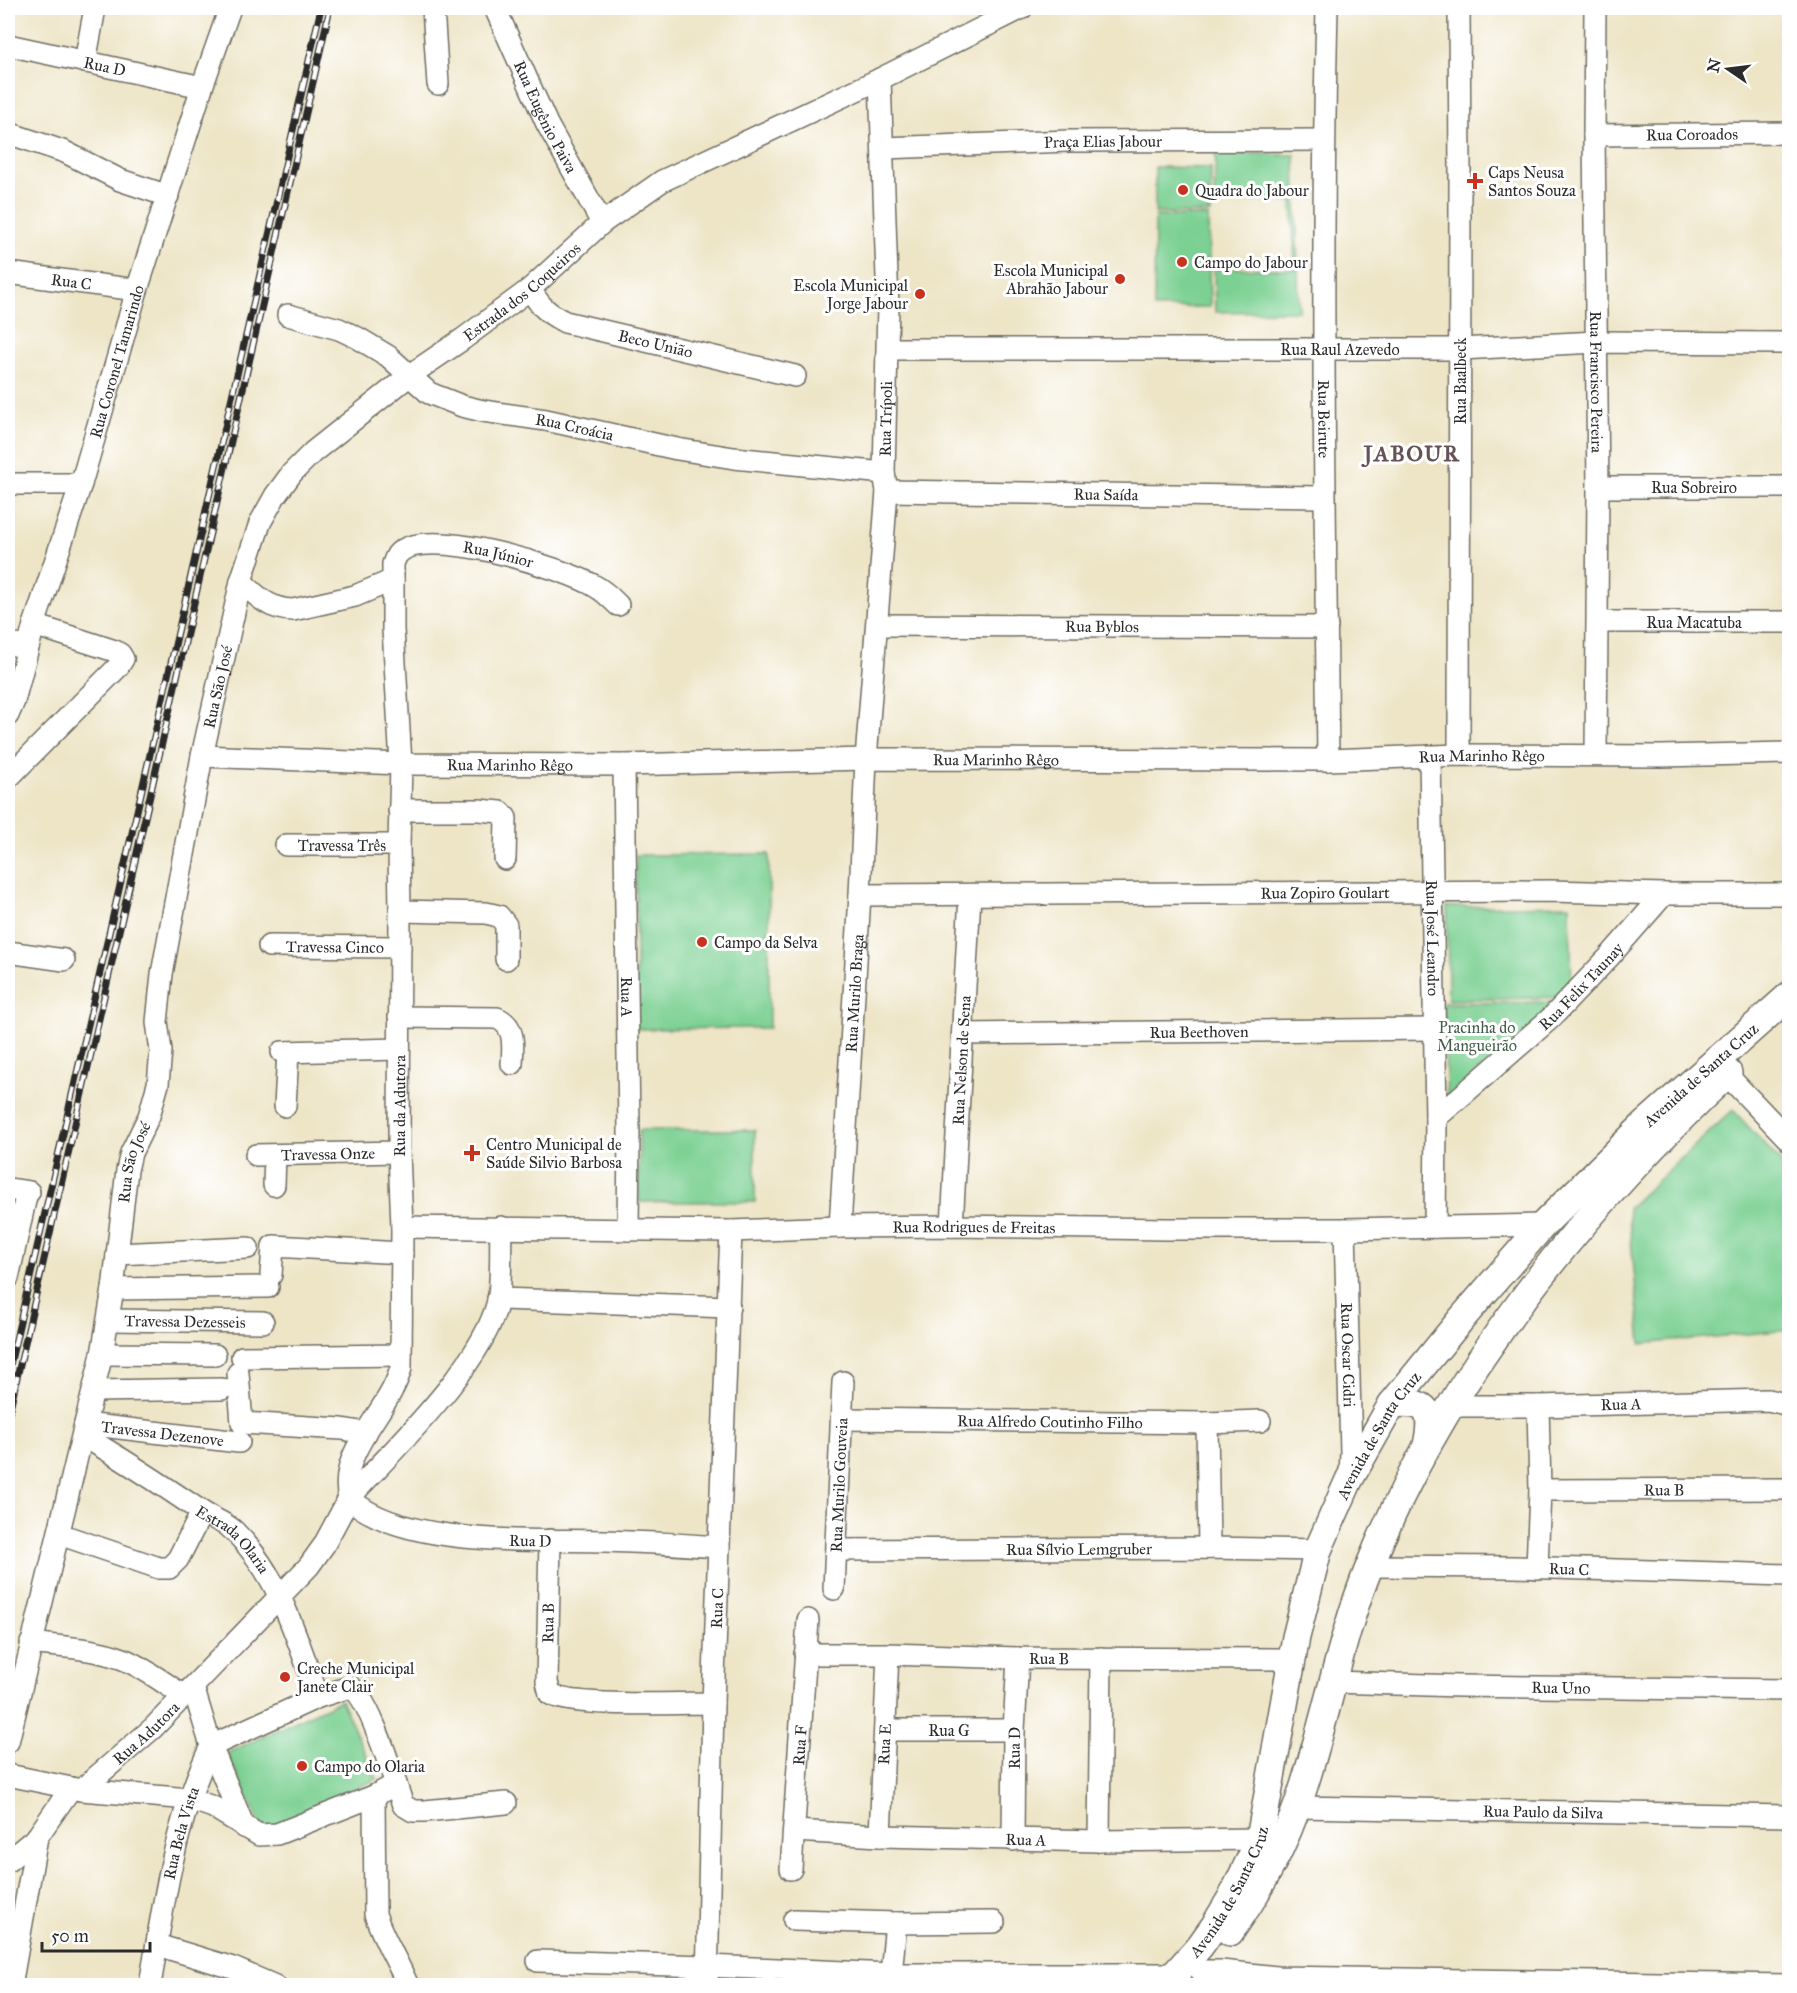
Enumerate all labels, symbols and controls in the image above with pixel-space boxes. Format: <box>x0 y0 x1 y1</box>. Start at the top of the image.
north arrow <box>1698 39 1758 99</box>
street label: Rua D <box>82 52 128 80</box>
text: N <box>1703 56 1725 74</box>
street label: Rua Eugênio Paiva <box>510 58 582 176</box>
street label: Rua Coroados <box>1646 124 1738 144</box>
street label: Praça Elias Jabour <box>1043 131 1162 151</box>
place label: Caps Neusa Santos Souza <box>1488 163 1576 200</box>
marker: Caps Neusa Santos Souza <box>1466 172 1484 190</box>
place label: Quadra do Jabour <box>1195 181 1309 201</box>
marker: Quadra do Jabour <box>1176 183 1190 197</box>
street label: Estrada dos Coqueiros <box>459 238 584 345</box>
place label: Campo do Jabour <box>1194 253 1308 273</box>
marker: Campo do Jabour <box>1175 255 1189 269</box>
place label: Escola Municipal Abrahão Jabour <box>993 261 1109 299</box>
street label: Rua C <box>50 269 93 293</box>
marker: Escola Municipal Abrahão Jabour <box>1113 272 1127 286</box>
place label: Escola Municipal Jorge Jabour <box>793 276 909 314</box>
street label: Rua Coronel Tamarindo <box>85 282 148 440</box>
marker: Escola Municipal Jorge Jabour <box>913 287 927 301</box>
street label: Rua Francisco Pereira <box>1587 311 1607 453</box>
street label: Beco União <box>616 325 695 361</box>
street label: Rua Baalbeck <box>1451 337 1470 424</box>
street label: Rua Raul Azevedo <box>1280 340 1400 359</box>
street label: Rua Trípoli <box>875 380 896 457</box>
street label: Rua Beirute <box>1315 380 1334 459</box>
street label: Rua Croácia <box>534 409 616 444</box>
district label: JABOUR <box>1361 440 1460 468</box>
street label: Rua Sobreiro <box>1651 478 1737 497</box>
street label: Rua Saída <box>1073 484 1139 504</box>
street label: Rua Júnior <box>462 537 536 571</box>
street label: Rua Macatuba <box>1646 613 1742 632</box>
street label: Rua Byblos <box>1065 616 1139 636</box>
street label: Rua São José <box>199 643 236 730</box>
street label: Rua Marinho Rêgo <box>1418 745 1545 766</box>
street label: Rua Marinho Rêgo <box>933 750 1059 770</box>
street label: Rua Marinho Rêgo <box>447 755 573 775</box>
street label: Travessa Três <box>298 836 386 855</box>
street label: Rua José Leandro <box>1422 880 1443 996</box>
street label: Rua Zopiro Goulart <box>1260 882 1390 902</box>
place label: Campo da Selva <box>714 933 818 952</box>
street label: Rua Murilo Braga <box>841 933 868 1053</box>
marker: Campo da Selva <box>695 935 709 949</box>
street label: Travessa Cinco <box>286 937 384 956</box>
street label: Rua Felix Taunay <box>1535 938 1627 1034</box>
street label: Rua A <box>617 977 637 1018</box>
street label: Rua Nelson de Sena <box>948 995 974 1126</box>
park label: Pracinha do Mangueirão <box>1437 1018 1517 1056</box>
street label: Avenida de Santa Cruz <box>1639 1018 1762 1131</box>
street label: Rua Beethoven <box>1149 1021 1249 1042</box>
street label: Rua da Adutora <box>389 1055 409 1157</box>
street label: Rua São José <box>114 1118 154 1204</box>
place label: Centro Municipal de Saúde Silvio Barbosa <box>486 1135 622 1172</box>
street label: Travessa Onze <box>281 1143 376 1164</box>
marker: Centro Municipal de Saúde Silvio Barbosa <box>463 1144 481 1162</box>
street label: Rua Rodrigues de Freitas <box>892 1216 1056 1237</box>
street label: Rua Oscar Cidri <box>1337 1302 1359 1408</box>
street label: Travessa Dezesseis <box>124 1311 246 1331</box>
street label: Avenida de Santa Cruz <box>1332 1367 1425 1503</box>
street label: Rua A <box>1600 1394 1642 1414</box>
street label: Rua Alfredo Coutinho Filho <box>957 1411 1143 1432</box>
street label: Travessa Dezenove <box>100 1416 225 1450</box>
street label: Rua Murilo Gouveia <box>826 1417 851 1553</box>
street label: Rua B <box>1644 1480 1684 1499</box>
street label: Estrada Olaria <box>192 1501 274 1577</box>
street label: Rua D <box>509 1530 552 1550</box>
street label: Rua Sílvio Lemgruber <box>1006 1539 1152 1559</box>
street label: Rua C <box>1548 1559 1590 1579</box>
street label: Rua C <box>706 1587 727 1629</box>
street label: Rua B <box>538 1603 558 1643</box>
street label: Rua B <box>1029 1649 1069 1668</box>
place label: Creche Municipal Janete Clair <box>295 1659 415 1697</box>
marker: Creche Municipal Janete Clair <box>278 1670 292 1684</box>
street label: Rua Uno <box>1531 1677 1591 1697</box>
street label: Rua Adutora <box>109 1697 183 1768</box>
street label: Rua G <box>928 1721 970 1740</box>
street label: Rua E <box>874 1723 894 1765</box>
street label: Rua F <box>789 1724 810 1766</box>
street label: Rua D <box>1004 1727 1024 1769</box>
place label: Campo do Olaria <box>314 1757 425 1776</box>
marker: Campo do Olaria <box>295 1759 309 1773</box>
street label: Rua Bela Vista <box>159 1784 203 1881</box>
street label: Rua Paulo da Silva <box>1483 1801 1604 1822</box>
street label: Avenida de Santa Cruz <box>1185 1824 1272 1962</box>
street label: Rua A <box>1005 1829 1047 1849</box>
scale bar <box>42 1915 150 1953</box>
text: 50 m <box>51 1925 89 1947</box>

